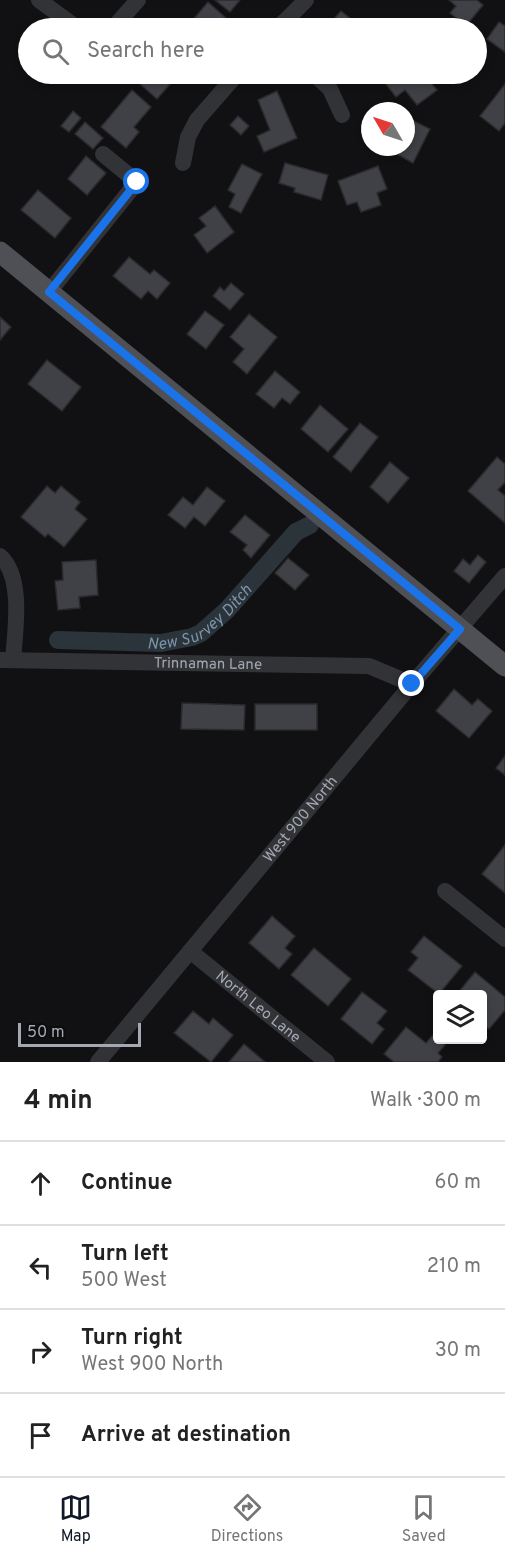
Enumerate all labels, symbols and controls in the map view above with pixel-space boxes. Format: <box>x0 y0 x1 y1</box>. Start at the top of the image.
search box <box>18 18 487 84</box>
icon: search <box>39 35 72 68</box>
text: Search here <box>87 38 205 65</box>
north arrow <box>361 102 415 156</box>
route start <box>123 168 149 194</box>
water label: New Survey Ditch <box>147 581 257 655</box>
street label: Trinnaman Lane <box>154 655 262 675</box>
route end <box>398 670 424 696</box>
street label: West 900 North <box>260 773 342 867</box>
street label: North Leo Lane <box>211 967 304 1048</box>
map controls <box>433 990 487 1044</box>
button: layers <box>433 990 487 1044</box>
scale bar <box>18 1020 141 1048</box>
text: 50 m <box>27 1023 65 1043</box>
text: 4 min <box>24 1085 93 1118</box>
text: Walk · 300 m <box>370 1088 481 1114</box>
icon: ahead <box>24 1167 57 1200</box>
text: Continue <box>81 1170 172 1197</box>
text: 60 m <box>435 1170 481 1196</box>
text: Turn left <box>81 1241 169 1268</box>
icon: left <box>24 1251 57 1284</box>
text: 210 m <box>427 1254 481 1280</box>
text: 500 West <box>81 1268 167 1294</box>
text: Turn right <box>81 1325 183 1352</box>
icon: right <box>24 1335 57 1368</box>
text: 30 m <box>435 1338 481 1364</box>
text: West 900 North <box>81 1352 223 1378</box>
icon: arrive <box>24 1419 57 1452</box>
text: Arrive at destination <box>81 1422 291 1449</box>
tab: Map <box>59 1491 92 1547</box>
tab: Directions <box>211 1491 283 1547</box>
tab: Saved <box>402 1491 446 1547</box>

